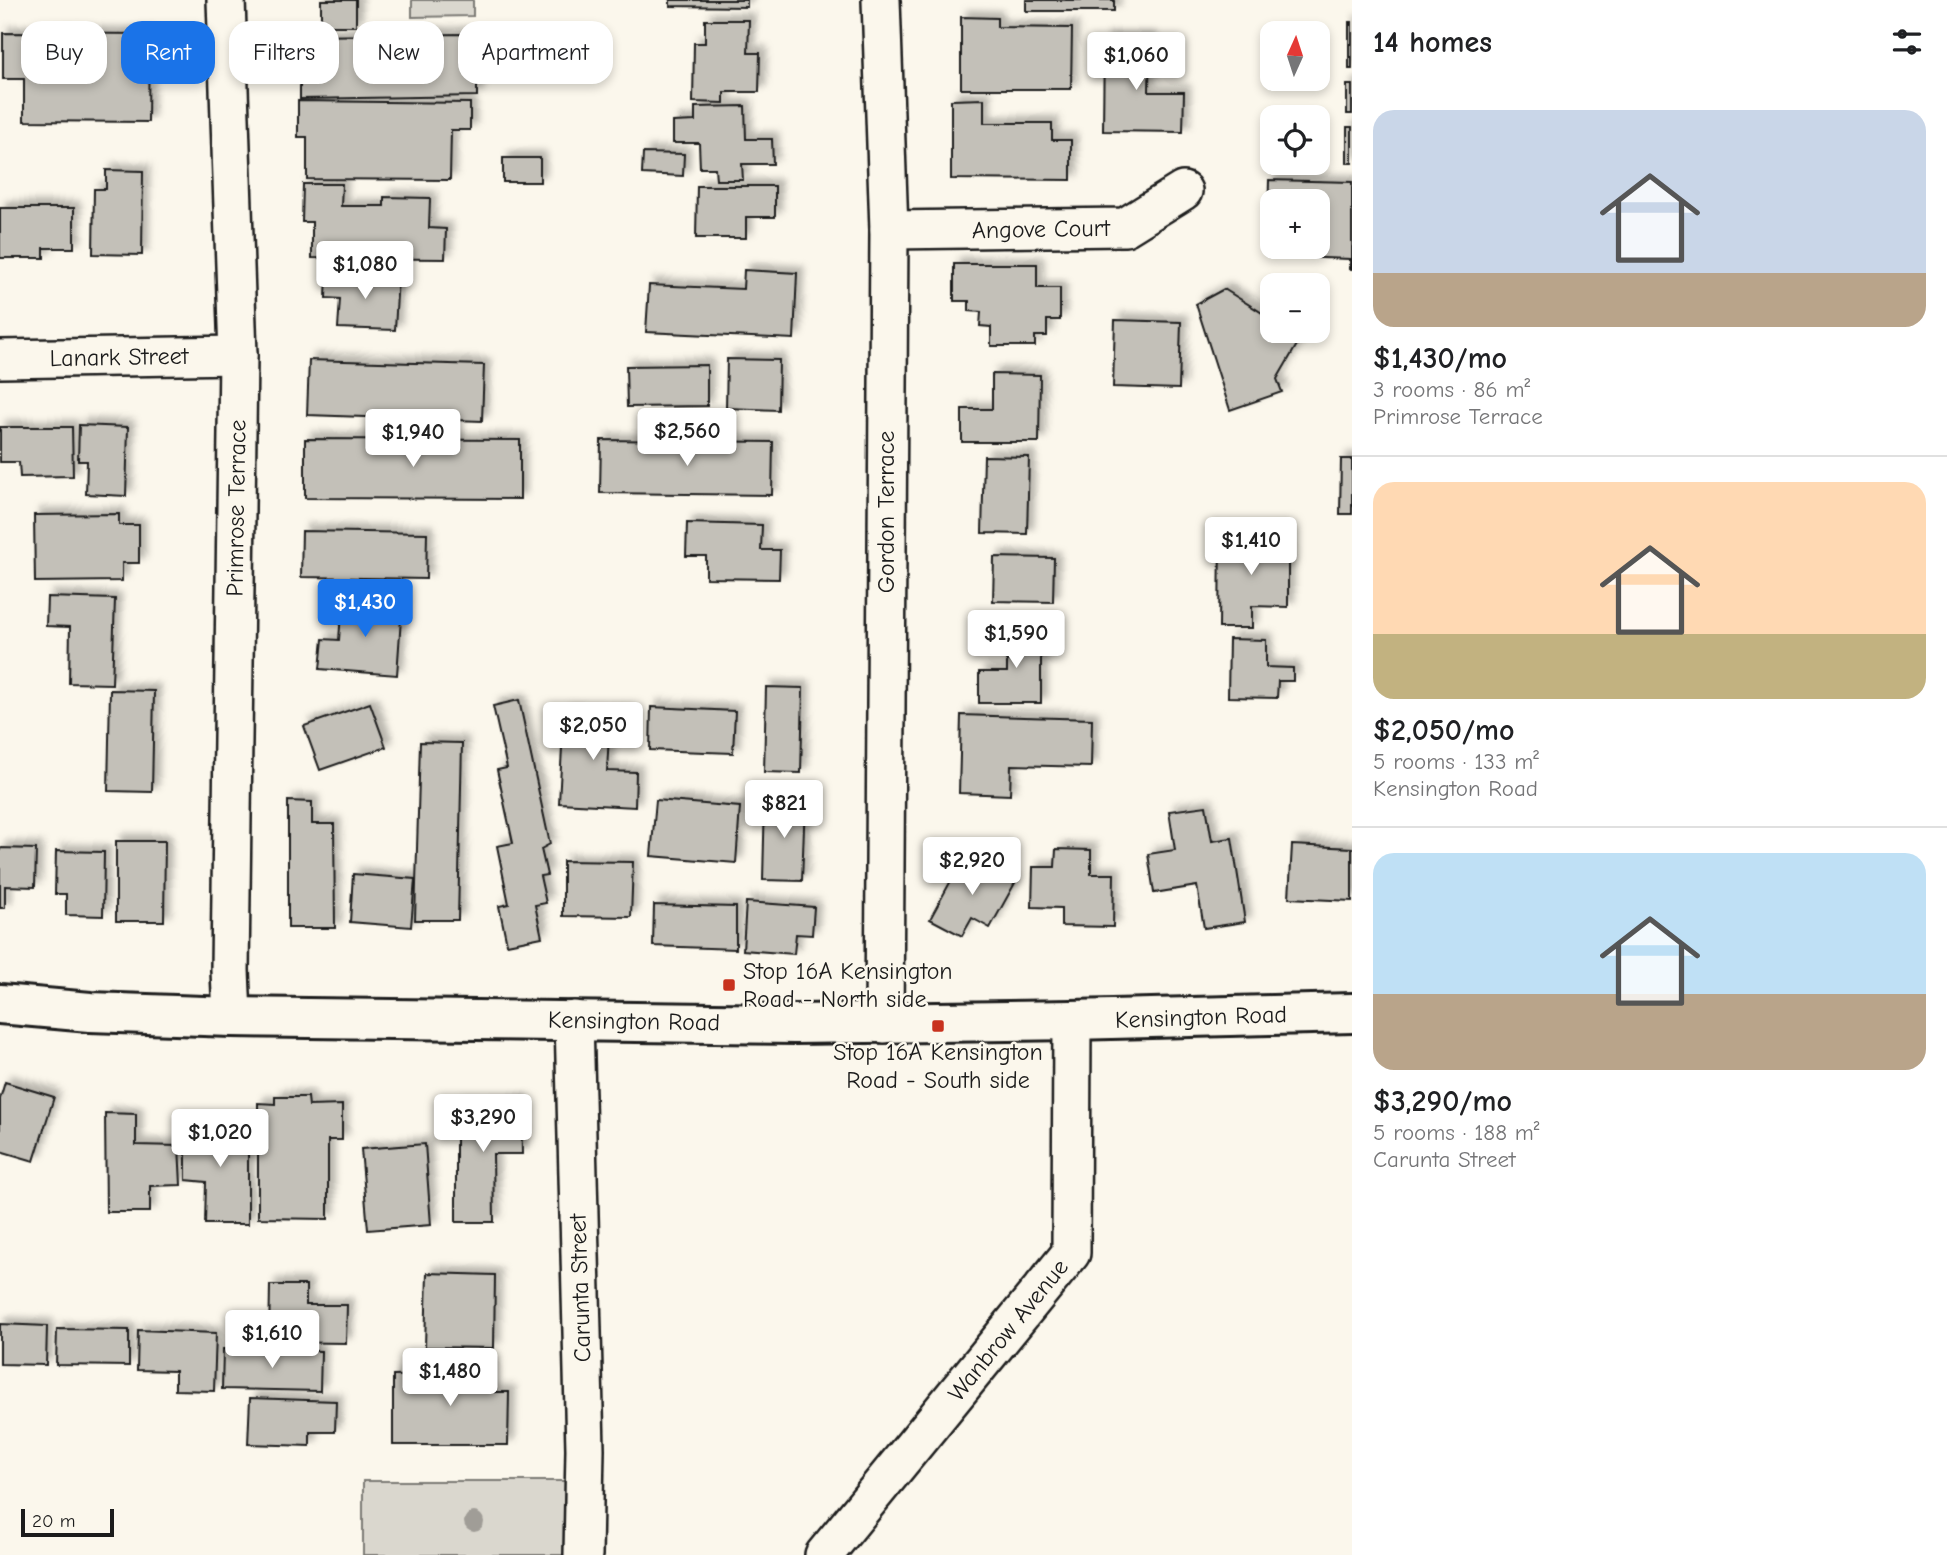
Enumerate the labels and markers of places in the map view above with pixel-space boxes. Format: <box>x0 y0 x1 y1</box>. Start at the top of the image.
pin: $1,060 <box>1079 32 1193 92</box>
pin: $1,080 <box>308 242 422 301</box>
pin: $2,560 <box>630 408 744 468</box>
pin: $1,940 <box>356 410 470 469</box>
pin: $1,410 <box>1194 518 1308 577</box>
pin: $1,430 <box>308 580 422 639</box>
pin: $1,590 <box>959 610 1073 670</box>
pin: $2,050 <box>536 702 650 762</box>
pin: $821 <box>743 780 825 840</box>
pin: $2,920 <box>915 838 1029 897</box>
place label: Stop 16A Kensington Road - North side <box>743 957 953 1013</box>
marker: Stop 16A Kensington Road - North side <box>721 977 737 993</box>
marker: Stop 16A Kensington Road - South side <box>930 1018 946 1034</box>
place label: Stop 16A Kensington Road - South side <box>833 1038 1043 1094</box>
pin: $3,290 <box>426 1094 540 1154</box>
pin: $1,020 <box>163 1110 277 1169</box>
pin: $1,610 <box>215 1310 329 1370</box>
pin: $1,480 <box>393 1348 507 1408</box>

